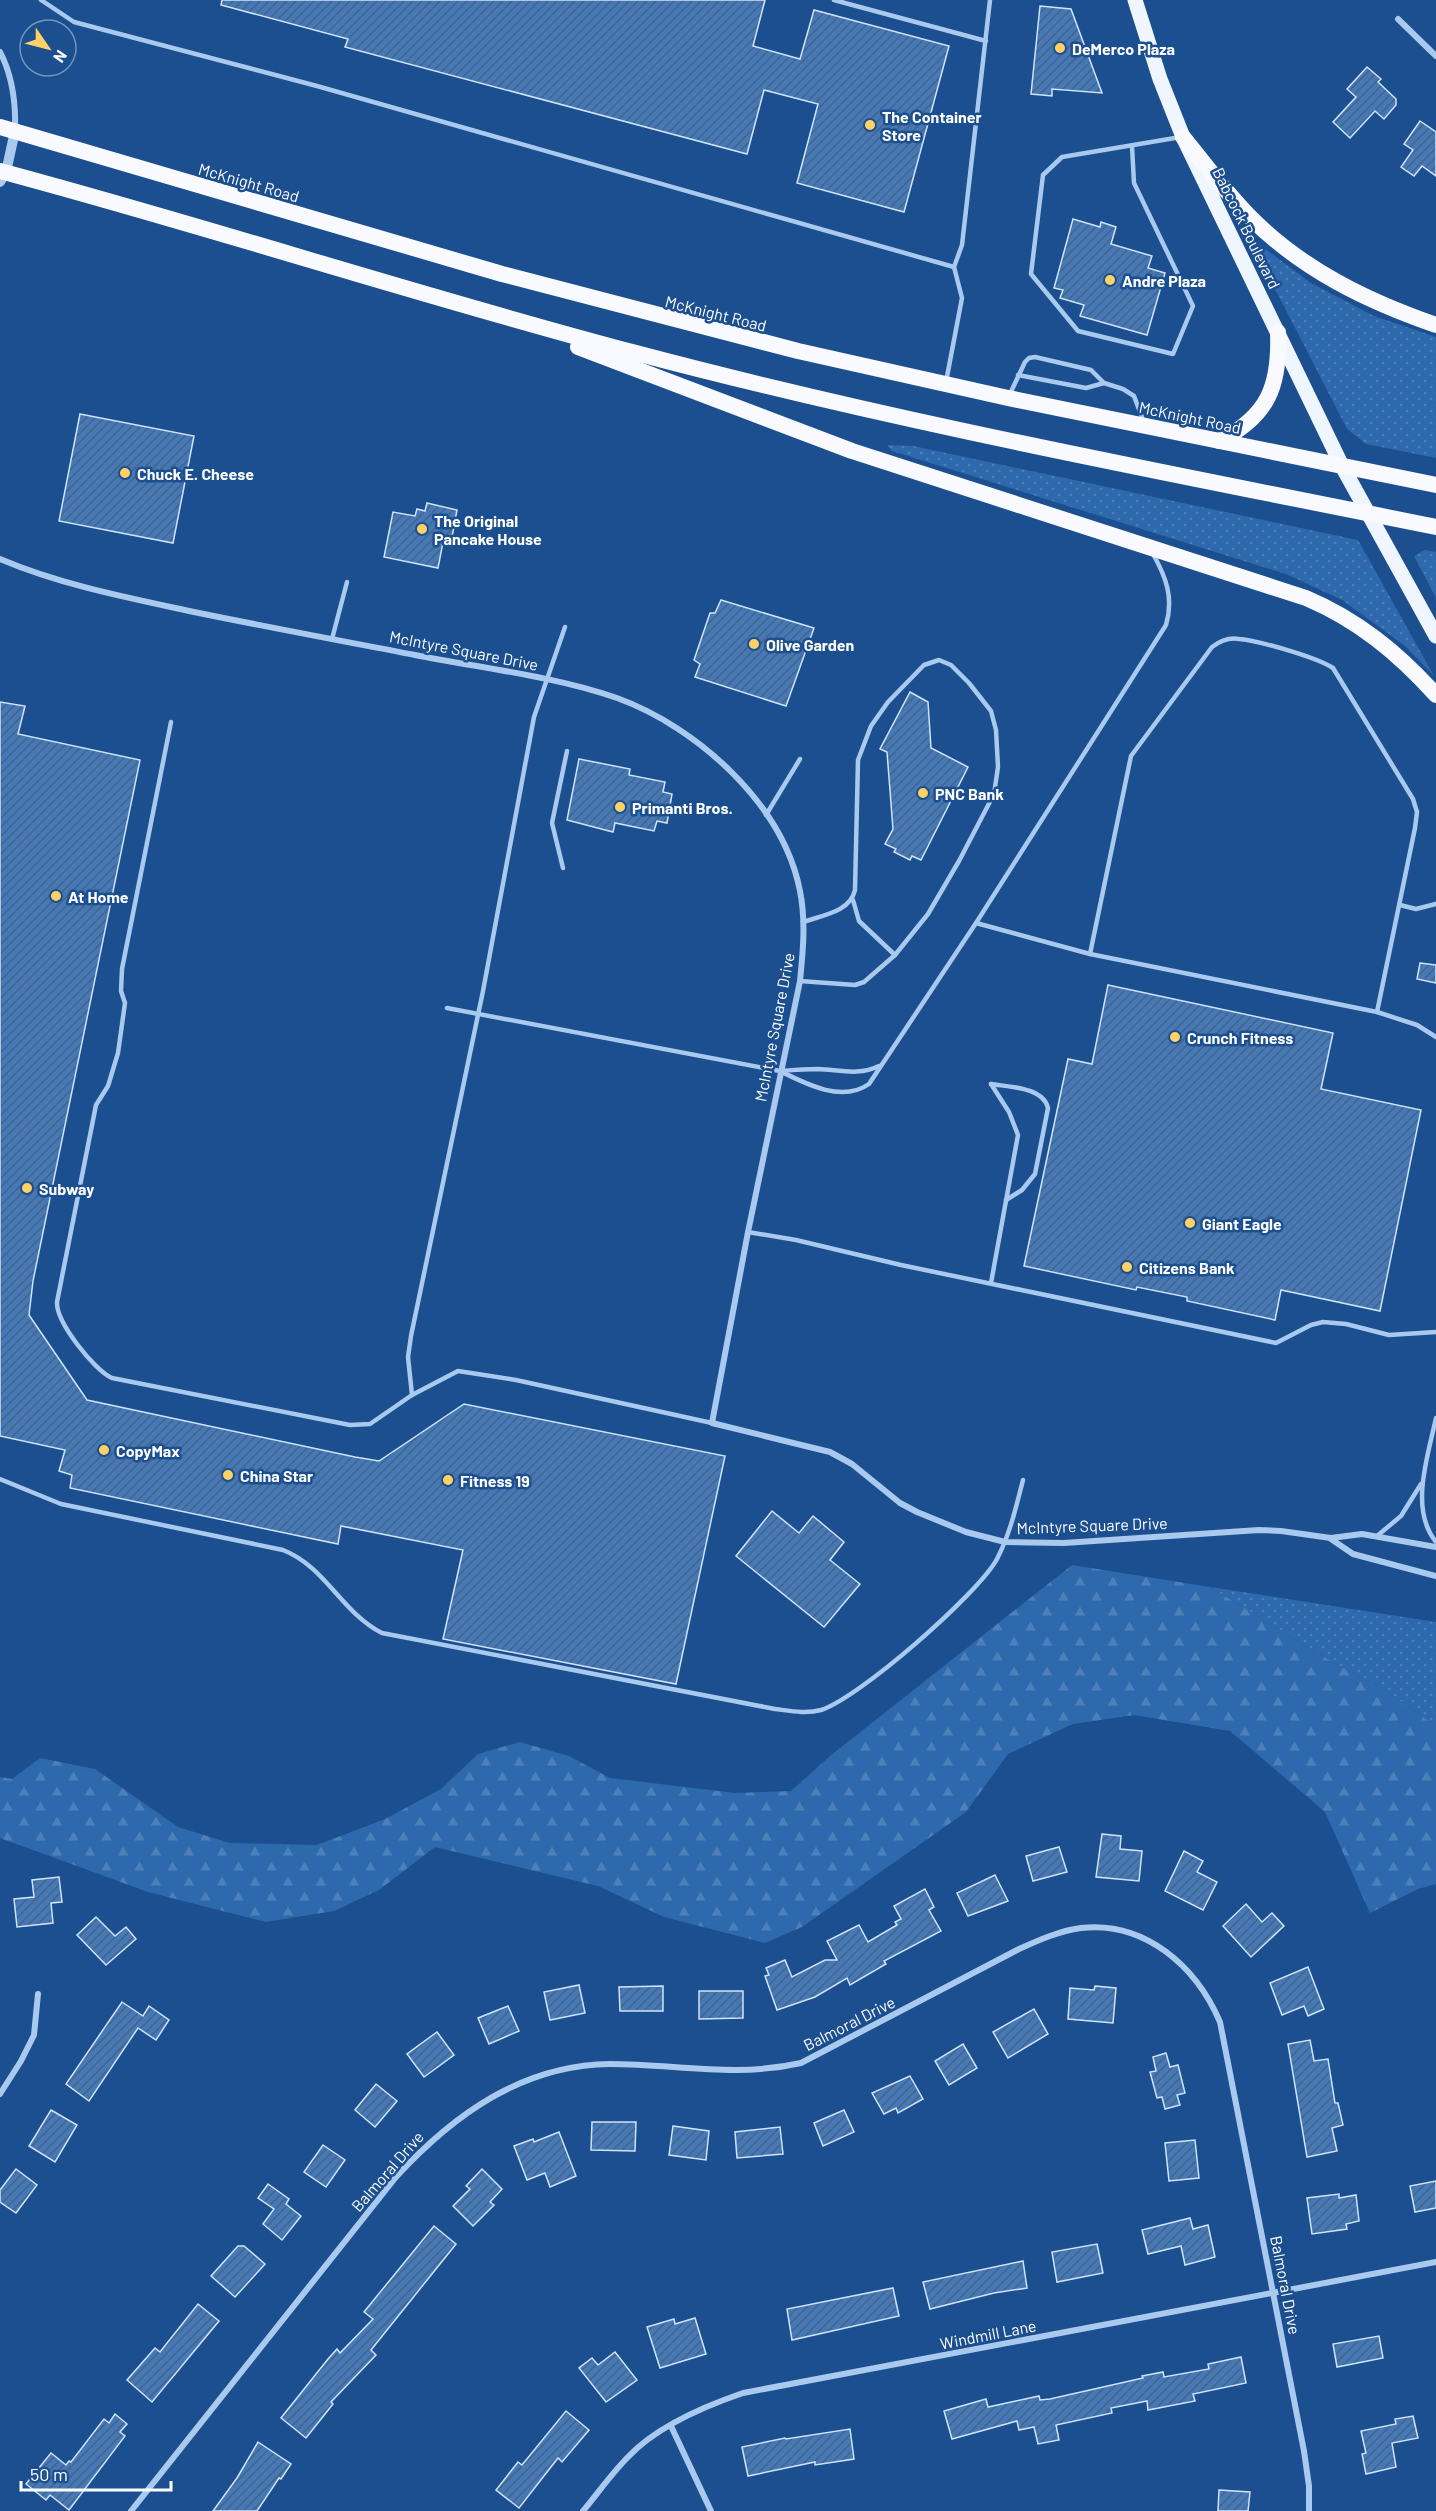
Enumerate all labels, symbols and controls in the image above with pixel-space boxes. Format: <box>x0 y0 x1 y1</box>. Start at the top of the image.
north arrow <box>18 18 78 78</box>
place label: DeMerco Plaza <box>1072 39 1175 58</box>
marker: DeMerco Plaza <box>1053 41 1067 55</box>
text: N <box>50 47 72 67</box>
place label: The Container Store <box>882 107 982 144</box>
marker: The Container Store <box>863 118 877 132</box>
street label: McKnight Road <box>196 159 302 205</box>
street label: Babcock Boulevard <box>1209 164 1285 292</box>
place label: Andre Plaza <box>1122 271 1206 290</box>
marker: Andre Plaza <box>1103 273 1117 287</box>
street label: McKnight Road <box>663 291 769 335</box>
street label: McKnight Road <box>1137 397 1243 437</box>
place label: Chuck E. Cheese <box>137 464 254 483</box>
marker: Chuck E. Cheese <box>118 466 132 480</box>
place label: The Original Pancake House <box>434 511 542 548</box>
marker: The Original Pancake House <box>415 522 429 536</box>
street label: McIntyre Square Drive <box>388 626 540 674</box>
place label: Olive Garden <box>766 635 854 654</box>
marker: Olive Garden <box>747 637 761 651</box>
place label: PNC Bank <box>935 784 1004 803</box>
marker: PNC Bank <box>916 786 930 800</box>
place label: Primanti Bros. <box>632 798 733 817</box>
marker: Primanti Bros. <box>613 800 627 814</box>
place label: At Home <box>68 887 129 906</box>
marker: At Home <box>49 889 63 903</box>
street label: McIntyre Square Drive <box>750 951 798 1103</box>
place label: Crunch Fitness <box>1187 1028 1293 1047</box>
marker: Crunch Fitness <box>1168 1030 1182 1044</box>
place label: Subway <box>39 1179 94 1198</box>
marker: Subway <box>20 1181 34 1195</box>
place label: Giant Eagle <box>1202 1214 1282 1233</box>
marker: Giant Eagle <box>1183 1216 1197 1230</box>
place label: Citizens Bank <box>1139 1258 1235 1277</box>
marker: Citizens Bank <box>1120 1260 1134 1274</box>
place label: CopyMax <box>116 1441 180 1460</box>
marker: CopyMax <box>97 1443 111 1457</box>
place label: China Star <box>240 1466 313 1485</box>
marker: China Star <box>221 1468 235 1482</box>
place label: Fitness 19 <box>460 1471 530 1490</box>
marker: Fitness 19 <box>441 1473 455 1487</box>
street label: McIntyre Square Drive <box>1016 1513 1168 1537</box>
street label: Balmoral Drive <box>800 1992 898 2054</box>
street label: Balmoral Drive <box>347 2127 427 2215</box>
street label: Balmoral Drive <box>1267 2234 1305 2336</box>
street label: Windmill Lane <box>938 2315 1038 2353</box>
scale bar <box>21 2454 171 2492</box>
text: 50 m <box>30 2463 68 2485</box>

